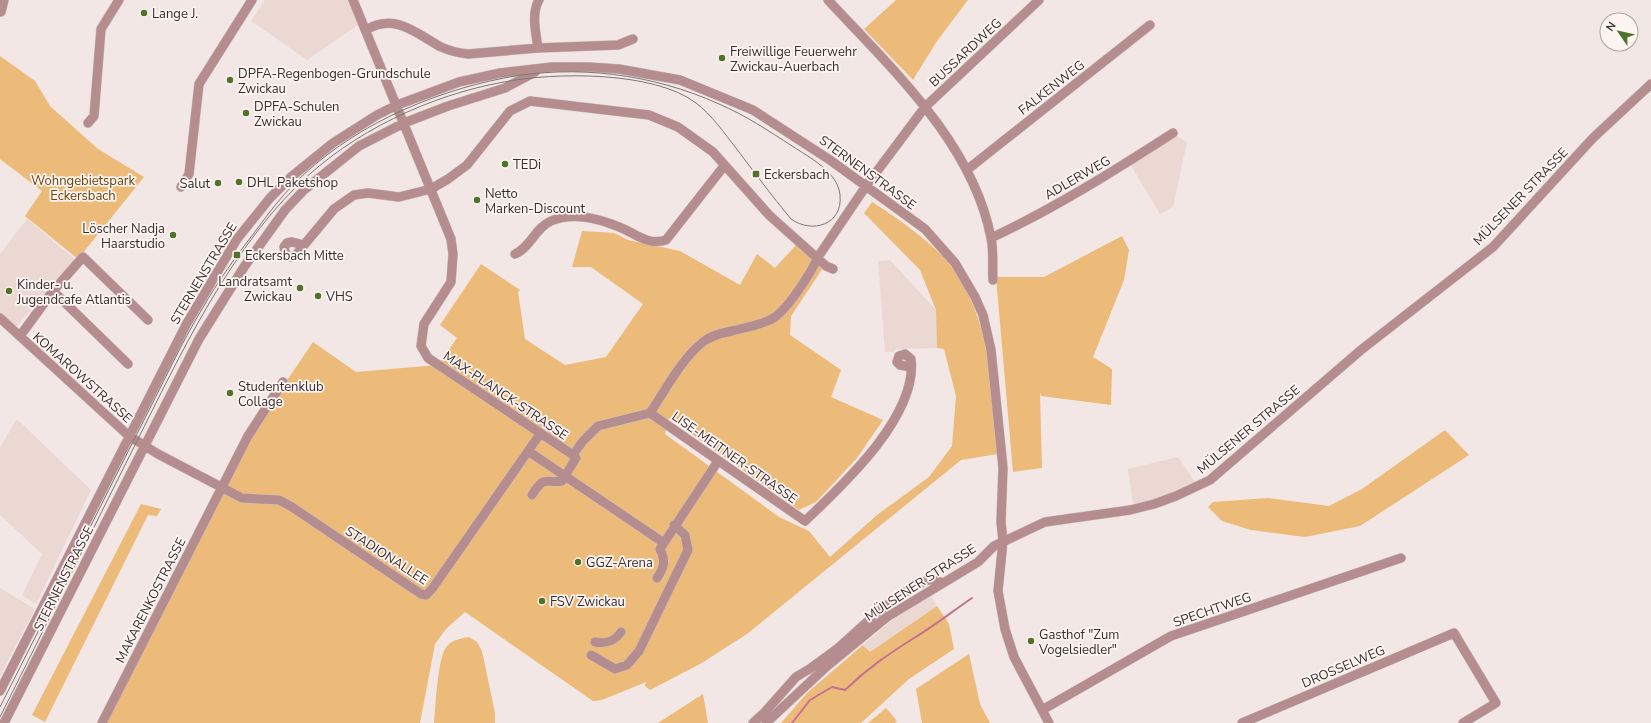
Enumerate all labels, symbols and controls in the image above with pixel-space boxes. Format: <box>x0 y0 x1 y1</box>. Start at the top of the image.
place label: Lange J. <box>152 5 198 23</box>
marker: Lange J. <box>139 8 149 18</box>
north arrow <box>1599 12 1639 52</box>
street label: BUSSARDWEG <box>925 14 1006 91</box>
text: N <box>1603 19 1620 34</box>
place label: Freiwillige Feuerwehr Zwickau-Auerbach <box>730 43 857 76</box>
marker: Freiwillige Feuerwehr Zwickau-Auerbach <box>717 53 727 63</box>
street label: FALKENWEG <box>1015 56 1088 119</box>
place label: DPFA-Regenbogen-Grundschule Zwickau <box>238 65 431 98</box>
marker: DPFA-Regenbogen-Grundschule Zwickau <box>225 75 235 85</box>
place label: DPFA-Schulen Zwickau <box>254 98 340 131</box>
marker: DPFA-Schulen Zwickau <box>241 108 251 118</box>
street label: STERNENSTRASSE <box>815 131 920 214</box>
street label: MÜLSENER STRASSE <box>1469 143 1572 249</box>
street label: ADLERWEG <box>1041 152 1114 204</box>
place label: TEDi <box>513 156 541 174</box>
marker: TEDi <box>500 159 510 169</box>
place label: Eckersbach <box>764 166 830 184</box>
marker: Eckersbach <box>751 169 761 179</box>
park label: Wohngebietspark Eckersbach <box>31 172 136 205</box>
place label: DHL Paketshop <box>247 174 338 192</box>
place label: Salut <box>179 175 210 193</box>
marker: DHL Paketshop <box>234 177 244 187</box>
marker: Salut <box>213 178 223 188</box>
place label: Netto Marken-Discount <box>485 185 586 218</box>
marker: Netto Marken-Discount <box>472 195 482 205</box>
street label: STERNENSTRASSE <box>166 219 241 328</box>
place label: Löscher Nadja Haarstudio <box>82 220 165 253</box>
marker: Löscher Nadja Haarstudio <box>168 230 178 240</box>
place label: Eckersbach Mitte <box>245 247 344 265</box>
marker: Eckersbach Mitte <box>232 250 242 260</box>
place label: Landratsamt Zwickau <box>218 273 292 306</box>
place label: Kinder- u. Jugendcafe Atlantis <box>16 276 131 309</box>
marker: Landratsamt Zwickau <box>295 283 305 293</box>
marker: Kinder- u. Jugendcafe Atlantis <box>4 286 14 296</box>
place label: VHS <box>325 288 353 306</box>
marker: VHS <box>313 291 323 301</box>
street label: KOMAROWSTRASSE <box>29 328 136 427</box>
street label: MAX-PLANCK-STRASSE <box>439 347 571 444</box>
place label: Studentenklub Collage <box>238 378 324 411</box>
street label: MÜLSENER STRASSE <box>1193 381 1304 478</box>
marker: Studentenklub Collage <box>225 388 235 398</box>
street label: LISE-MEITNER-STRASSE <box>668 408 801 508</box>
street label: STADIONALLEE <box>342 522 431 589</box>
street label: STERNENSTRASSE <box>30 523 98 634</box>
street label: MAKARENKOSTRASSE <box>111 535 190 666</box>
street label: MÜLSENER STRASSE <box>861 539 980 626</box>
place label: GGZ-Arena <box>586 554 653 572</box>
marker: GGZ-Arena <box>573 557 583 567</box>
street label: SPECHTWEG <box>1171 588 1254 632</box>
place label: FSV Zwickau <box>550 593 625 611</box>
marker: FSV Zwickau <box>537 596 547 606</box>
place label: Gasthof "Zum Vogelsiedler" <box>1038 626 1119 659</box>
marker: Gasthof "Zum Vogelsiedler" <box>1026 636 1036 646</box>
street label: DROSSELWEG <box>1299 641 1388 693</box>

